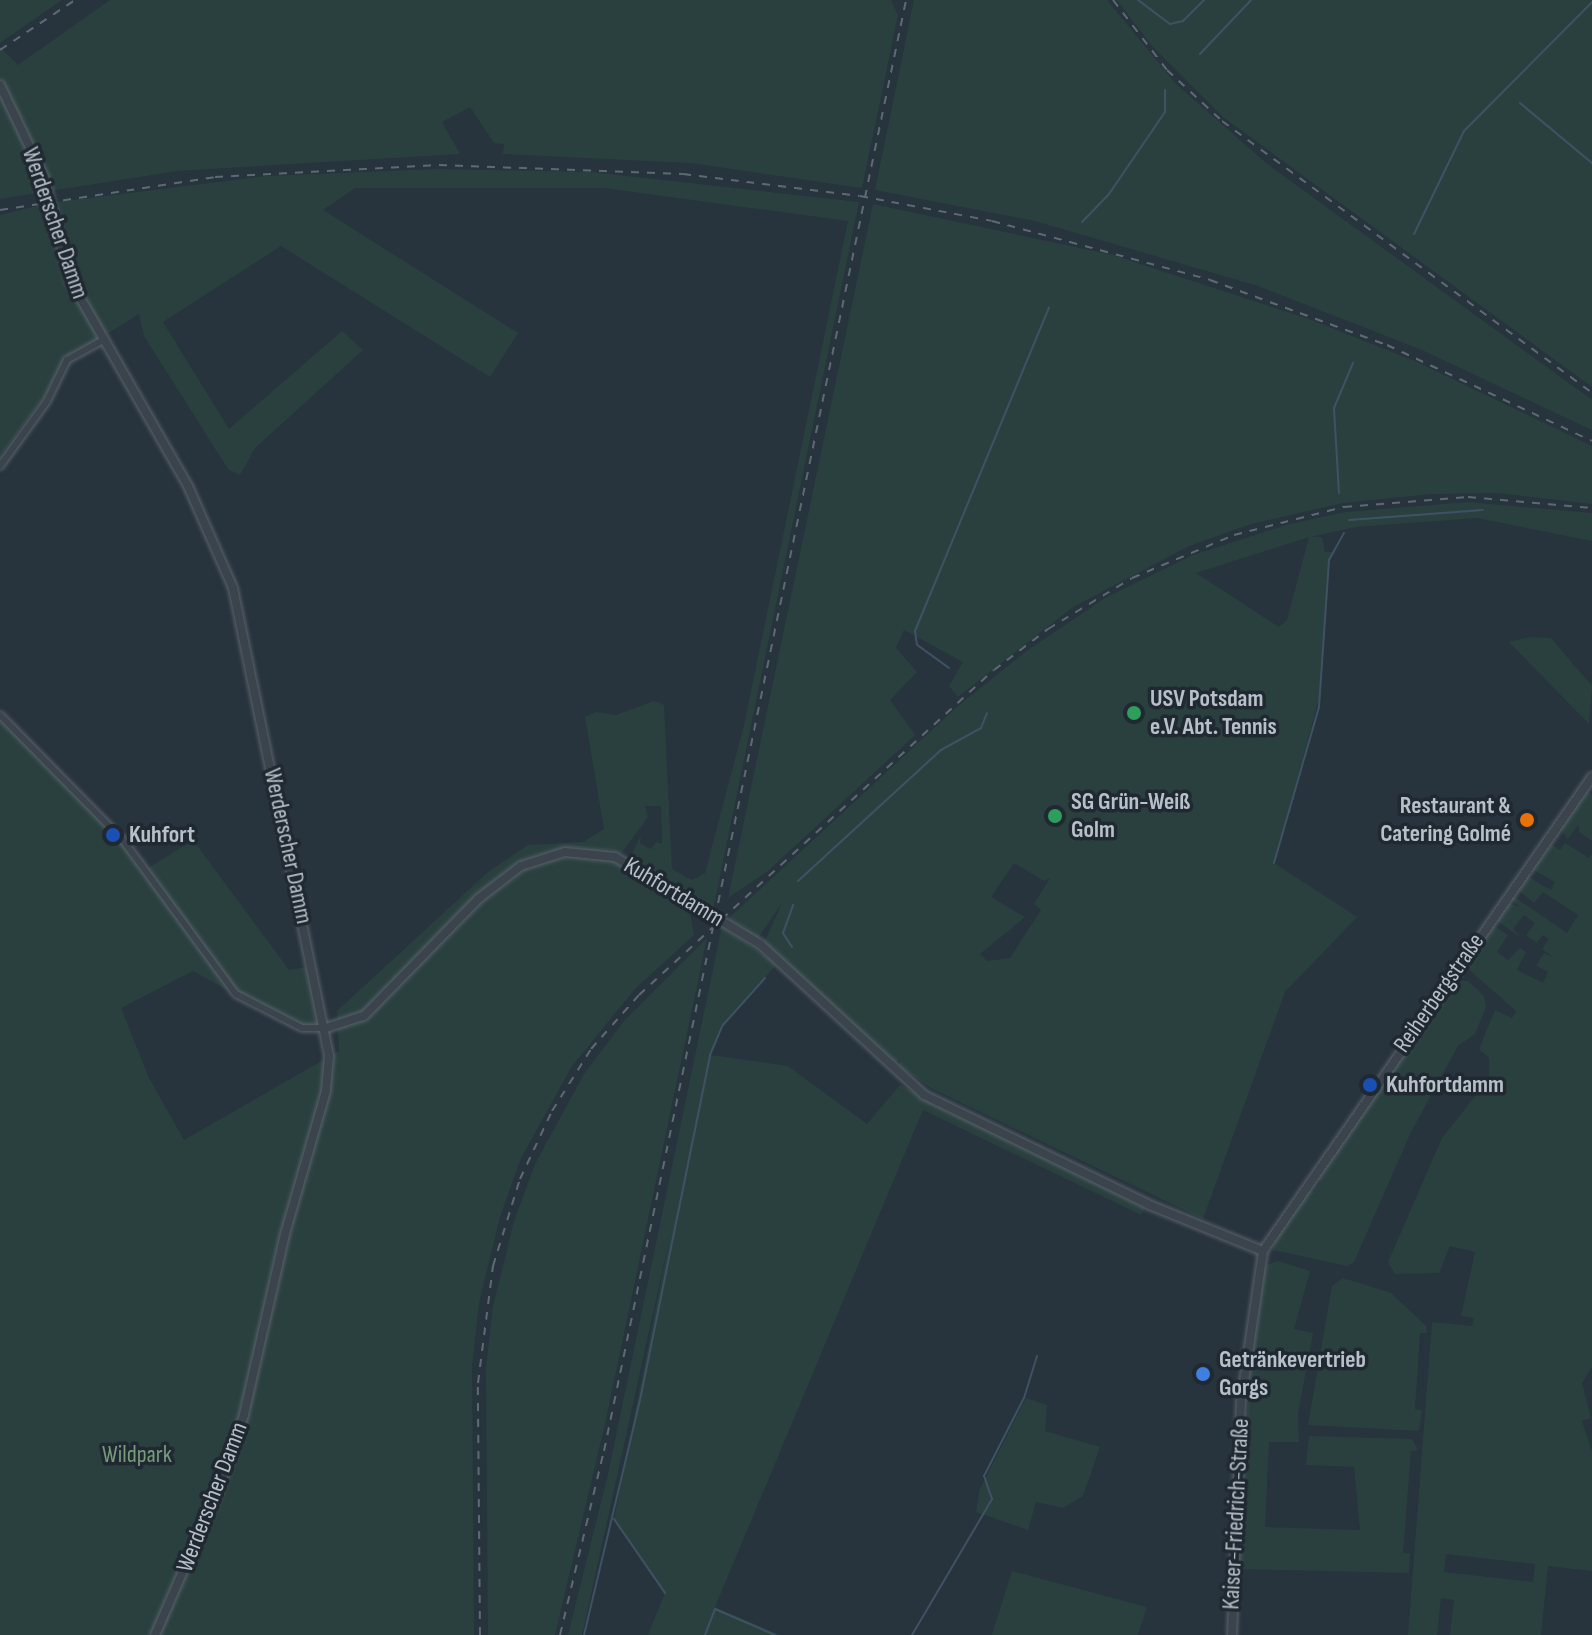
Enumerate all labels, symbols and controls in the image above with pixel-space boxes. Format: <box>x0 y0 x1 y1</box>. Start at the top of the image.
street label: Werderscher Damm <box>16 144 94 302</box>
place label: USV Potsdam e.V. Abt. Tennis <box>1150 685 1277 741</box>
marker: USV Potsdam e.V. Abt. Tennis <box>1125 704 1143 722</box>
street label: Werderscher Damm <box>257 766 319 926</box>
place label: SG Grün-Weiß Golm <box>1071 788 1190 844</box>
place label: Restaurant & Catering Golmé <box>1380 792 1511 848</box>
marker: SG Grün-Weiß Golm <box>1046 807 1064 825</box>
marker: Restaurant & Catering Golmé <box>1518 811 1536 829</box>
place label: Kuhfort <box>129 821 195 849</box>
marker: Kuhfort <box>104 826 122 844</box>
street label: Kuhfortdamm <box>619 851 729 933</box>
street label: Reiherbergstraße <box>1387 928 1491 1058</box>
place label: Kuhfortdamm <box>1386 1071 1504 1099</box>
marker: Kuhfortdamm <box>1361 1076 1379 1094</box>
place label: Getränkevertrieb Gorgs <box>1219 1346 1366 1402</box>
marker: Getränkevertrieb Gorgs <box>1194 1365 1212 1383</box>
street label: Werderscher Damm <box>170 1418 254 1576</box>
street label: Kaiser-Friedrich-Straße <box>1217 1418 1255 1610</box>
park label: Wildpark <box>102 1441 172 1469</box>

